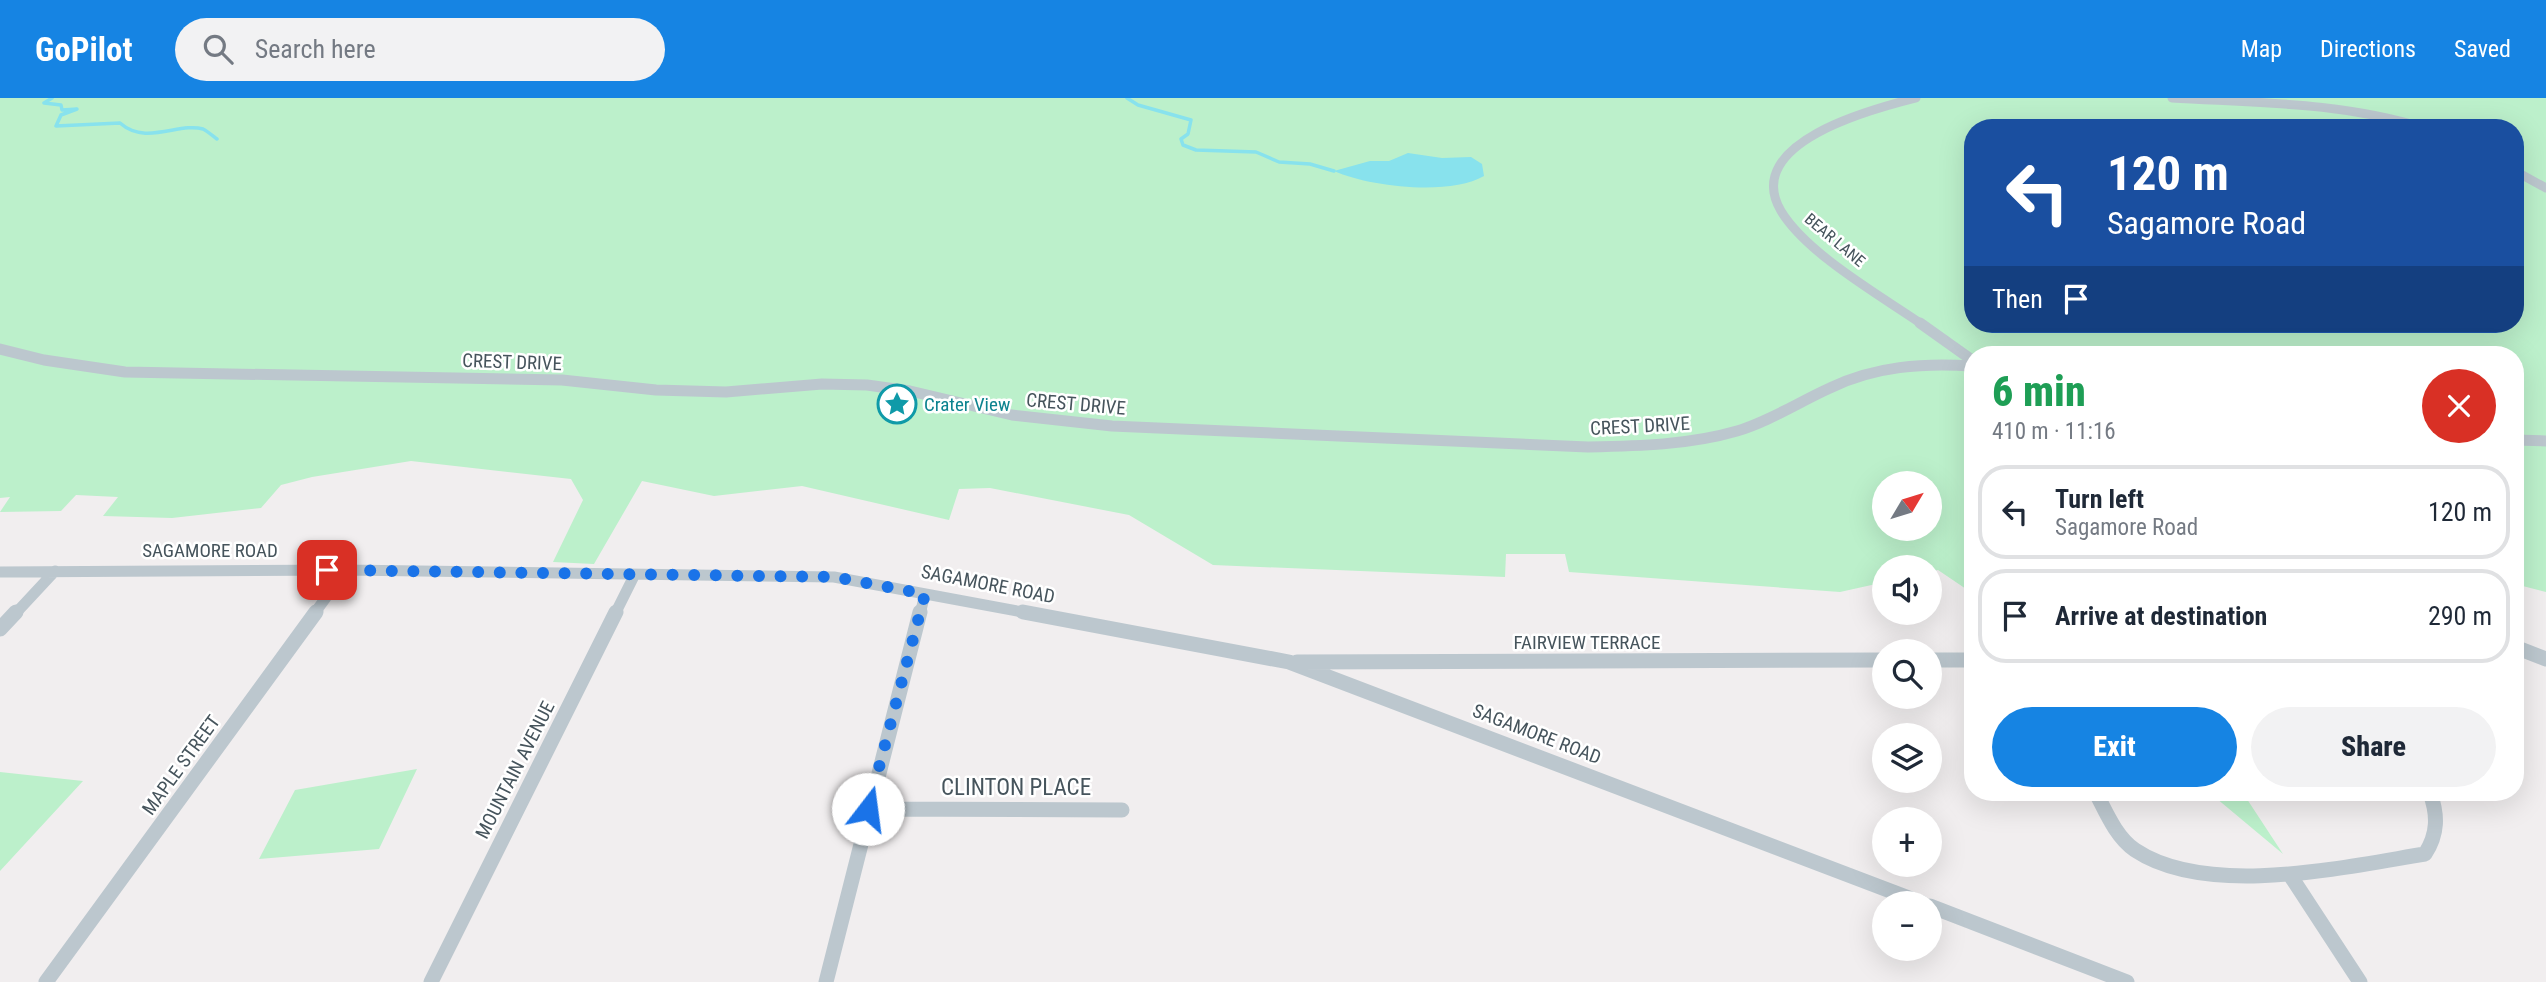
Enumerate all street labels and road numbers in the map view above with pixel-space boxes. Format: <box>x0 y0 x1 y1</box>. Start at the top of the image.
street label: BEAR LANE <box>1801 209 1869 271</box>
street label: CREST DRIVE <box>462 349 562 375</box>
street label: CREST DRIVE <box>1025 388 1127 420</box>
street label: CREST DRIVE <box>1590 412 1690 440</box>
street label: SAGAMORE ROAD <box>142 539 278 562</box>
street label: SAGAMORE ROAD <box>919 560 1057 608</box>
street label: FAIRVIEW TERRACE <box>1513 631 1661 654</box>
street label: MOUNTAIN AVENUE <box>470 697 560 843</box>
street label: SAGAMORE ROAD <box>1470 699 1604 769</box>
street label: MAPLE STREET <box>137 711 225 819</box>
street label: CLINTON PLACE <box>941 774 1091 801</box>

